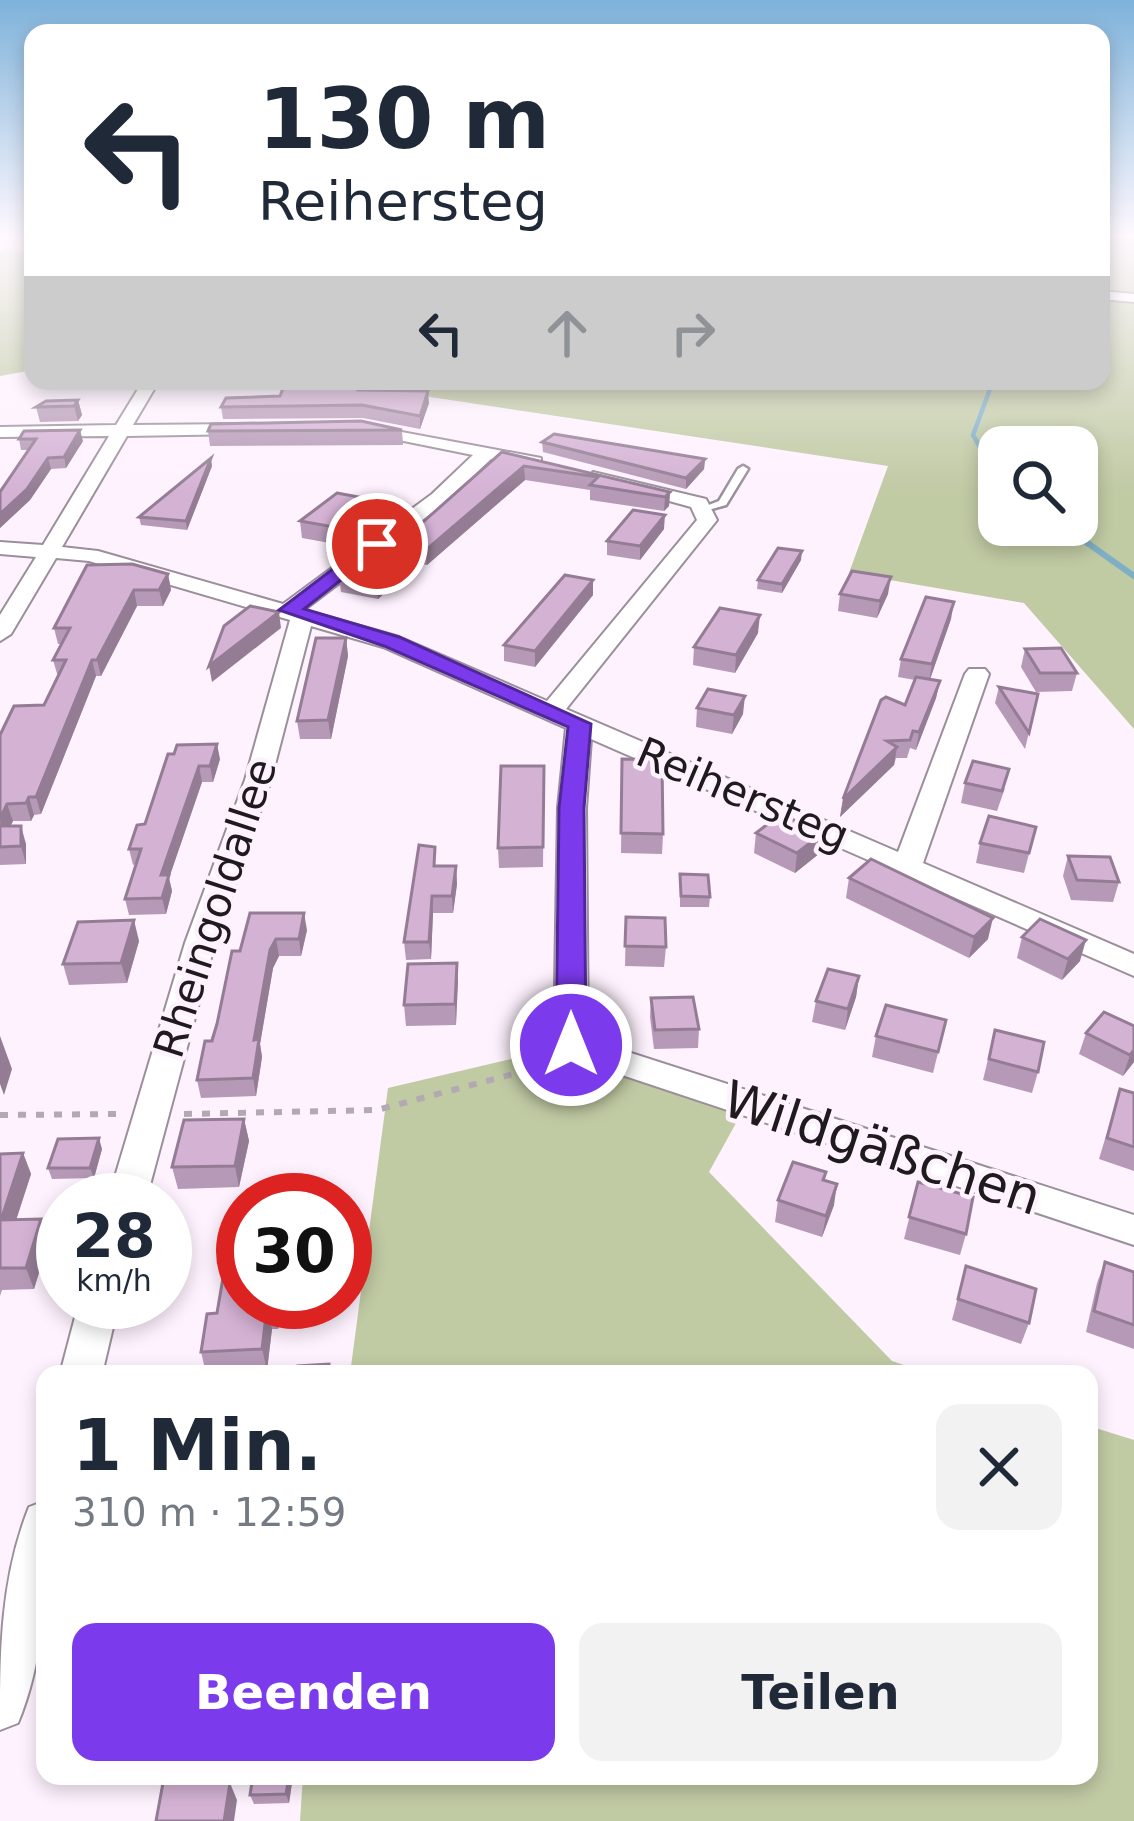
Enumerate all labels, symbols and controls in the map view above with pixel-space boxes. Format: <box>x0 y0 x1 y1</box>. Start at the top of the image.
text: 130 m <box>258 70 550 168</box>
icon: left <box>60 72 216 228</box>
text: Reihersteg <box>258 170 548 233</box>
icon: left <box>408 300 474 366</box>
icon: ahead <box>534 300 600 366</box>
icon: right <box>660 300 726 366</box>
map controls <box>978 426 1098 546</box>
button: search <box>978 426 1098 546</box>
pin <box>326 493 428 595</box>
icon: arrive <box>344 511 410 577</box>
street label: Reihersteg <box>630 727 856 861</box>
street label: Rheingoldallee <box>144 752 286 1064</box>
position arrow <box>508 982 634 1108</box>
street label: Wildgäßchen <box>716 1069 1048 1227</box>
speed limit sign: 30 <box>216 1173 372 1329</box>
text: 28 <box>72 1201 156 1271</box>
text: km/h <box>76 1263 152 1298</box>
text: 1 Min. <box>72 1403 322 1487</box>
button: close <box>936 1404 1062 1530</box>
text: 310 m · 12:59 <box>72 1490 346 1535</box>
button: Beenden <box>72 1623 555 1761</box>
button: Teilen <box>579 1623 1062 1761</box>

